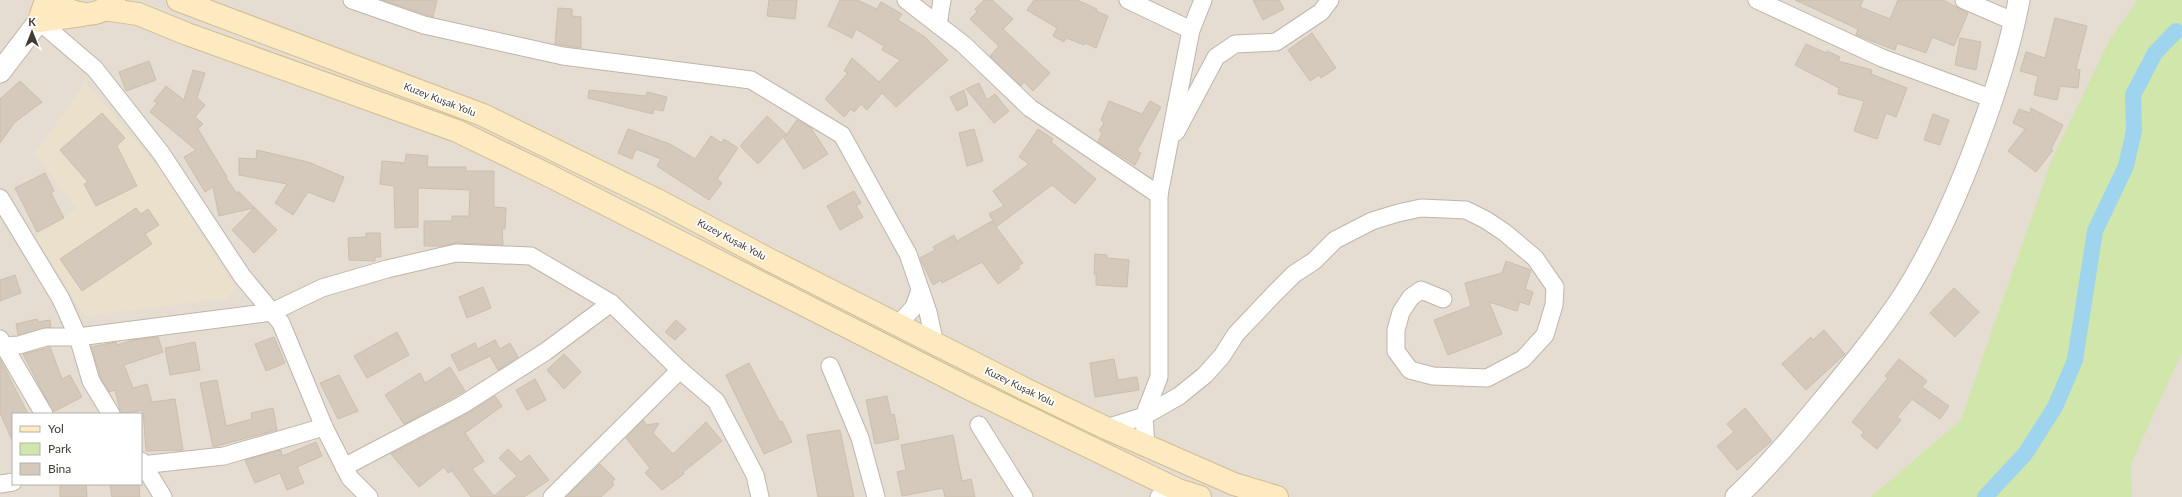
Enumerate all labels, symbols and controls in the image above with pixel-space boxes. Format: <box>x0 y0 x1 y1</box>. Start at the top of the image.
north arrow <box>12 12 52 52</box>
text: K <box>28 15 36 28</box>
street label: Kuzey Kuşak Yolu <box>402 80 478 118</box>
street label: Kuzey Kuşak Yolu <box>696 216 768 262</box>
street label: Kuzey Kuşak Yolu <box>983 364 1057 408</box>
legend <box>12 413 142 485</box>
text: Yol <box>48 421 64 436</box>
text: Park <box>48 441 72 456</box>
text: Bina <box>48 461 71 476</box>

